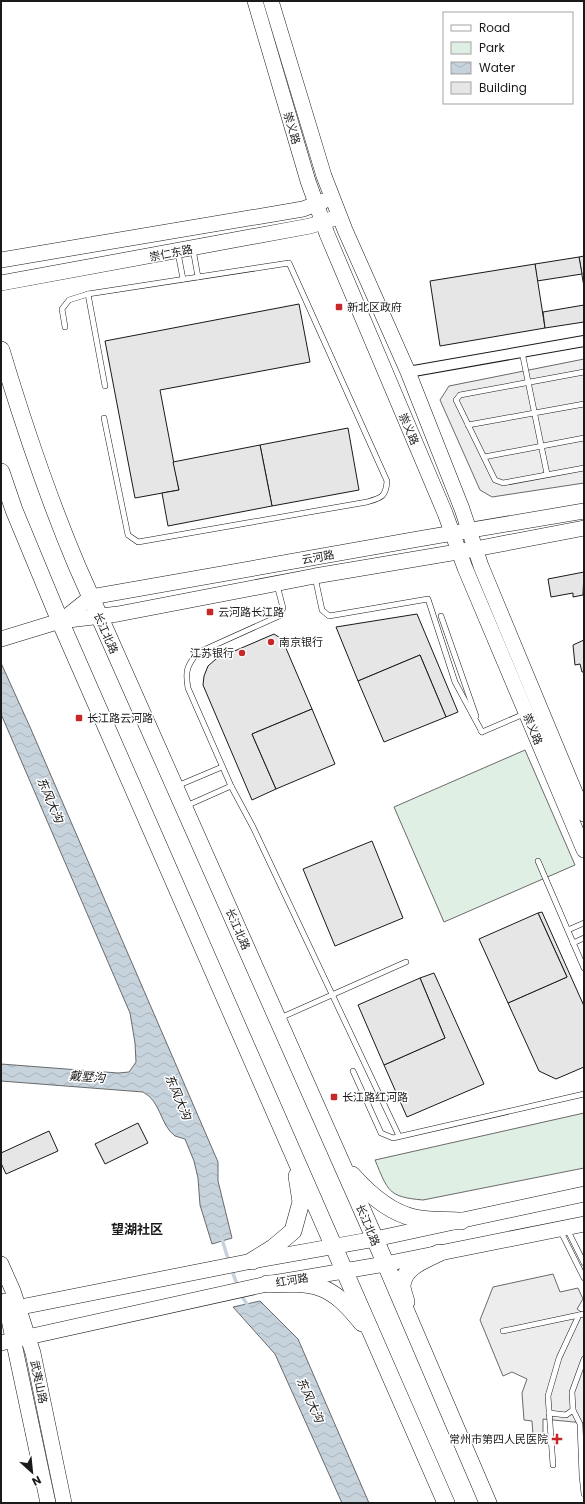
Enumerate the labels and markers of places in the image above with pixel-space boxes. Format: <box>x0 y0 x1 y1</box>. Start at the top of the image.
place label: 新北区政府 <box>347 299 402 315</box>
marker: 新北区政府 <box>334 302 344 312</box>
place label: 云河路长江路 <box>218 604 284 620</box>
marker: 云河路长江路 <box>205 607 215 617</box>
place label: 南京银行 <box>279 634 323 650</box>
marker: 南京银行 <box>266 637 276 647</box>
place label: 江苏银行 <box>190 645 234 661</box>
marker: 江苏银行 <box>237 648 247 658</box>
place label: 长江路云河路 <box>87 710 153 726</box>
marker: 长江路云河路 <box>74 713 84 723</box>
place label: 长江路红河路 <box>342 1089 408 1105</box>
marker: 长江路红河路 <box>329 1092 339 1102</box>
place label: 常州市第四人民医院 <box>449 1431 548 1447</box>
marker: 常州市第四人民医院 <box>551 1433 563 1445</box>

